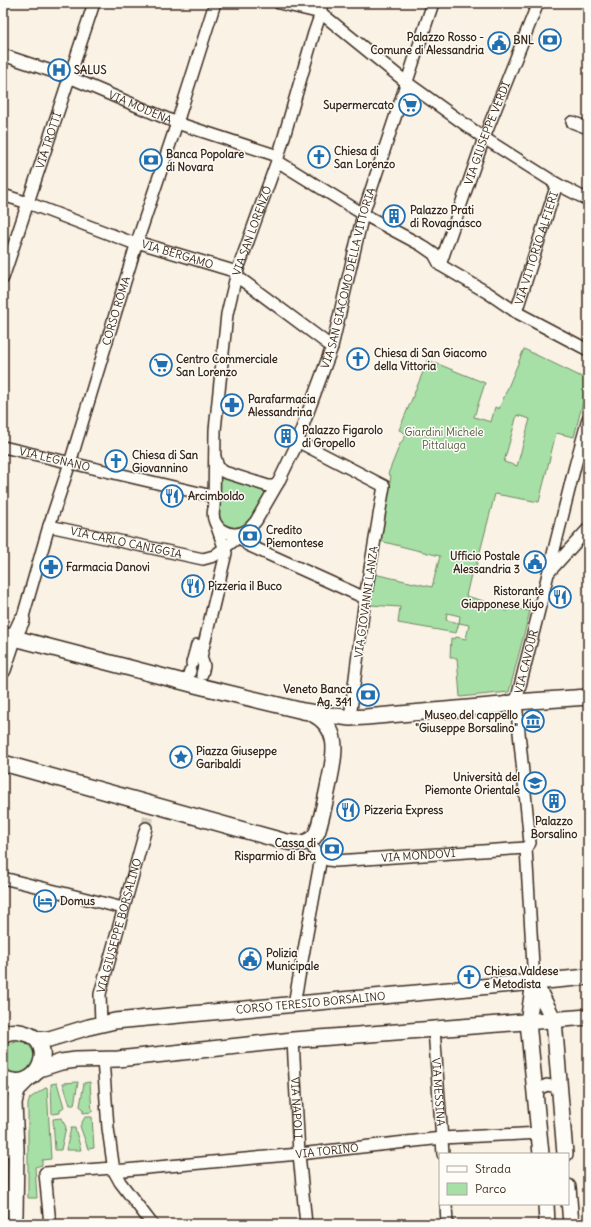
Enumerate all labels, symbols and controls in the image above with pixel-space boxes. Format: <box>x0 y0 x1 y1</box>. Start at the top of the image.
bank icon: BNL <box>537 27 563 53</box>
place label: Palazzo Rosso - Comune di Alessandria <box>370 30 485 57</box>
public building icon: Palazzo Rosso - Comune di Alessandria <box>486 30 512 56</box>
place label: BNL <box>513 33 534 47</box>
hospital icon: SALUS <box>46 57 72 83</box>
place label: SALUS <box>74 63 107 77</box>
street label: VIA GIUSEPPE VERDI <box>461 79 513 187</box>
street label: VIA MODENA <box>106 88 174 127</box>
supermarket icon: Supermercato <box>397 92 423 118</box>
place label: Supermercato <box>323 98 394 113</box>
street label: VIA TROTTI <box>33 110 64 170</box>
church icon: Chiesa di San Lorenzo <box>306 144 332 170</box>
place label: Chiesa di San Lorenzo <box>334 144 395 171</box>
bank icon: Banca Popolare di Novara <box>138 147 164 173</box>
place label: Banca Popolare di Novara <box>166 147 244 174</box>
street label: VIA SAN LORENZO <box>229 184 274 277</box>
street label: VIA SAN GIACOMO DELLA VITTORIA <box>318 186 378 371</box>
street label: VIA VITTORIO ALFIERI <box>512 190 561 306</box>
building icon: Palazzo Prati di Rovagnasco <box>381 203 407 229</box>
place label: Palazzo Prati di Rovagnasco <box>410 203 482 231</box>
street label: VIA BERGAMO <box>140 237 215 272</box>
street label: CORSO ROMA <box>99 275 133 347</box>
church icon: Chiesa di San Giacomo della Vittoria <box>345 346 371 372</box>
place label: Chiesa di San Giacomo della Vittoria <box>374 346 487 373</box>
supermarket icon: Centro Commerciale San Lorenzo <box>148 352 174 378</box>
place label: Centro Commerciale San Lorenzo <box>176 352 278 379</box>
pharmacy icon: Parafarmacia Alessandrina <box>219 392 245 418</box>
place label: Parafarmacia Alessandrina <box>248 392 316 419</box>
building icon: Palazzo Figarolo di Gropello <box>273 423 299 449</box>
place label: Palazzo Figarolo di Gropello <box>302 423 383 451</box>
park label: Giardini Michele Pittaluga <box>404 425 484 452</box>
street label: VIA LEGNANO <box>18 444 91 474</box>
church icon: Chiesa di San Giovannino <box>103 448 129 474</box>
place label: Chiesa di San Giovannino <box>132 448 199 475</box>
restaurant icon: Arcimboldo <box>159 483 185 509</box>
place label: Arcimboldo <box>188 489 245 503</box>
bank icon: Credito Piemontese <box>237 523 263 549</box>
place label: Credito Piemontese <box>266 523 324 550</box>
street label: VIA CARLO CANIGGIA <box>69 524 183 561</box>
street label: VIA GIOVANNI LANZA <box>351 545 381 659</box>
place label: Ufficio Postale Alessandria 3 <box>450 549 520 576</box>
public building icon: Ufficio Postale Alessandria 3 <box>522 549 548 575</box>
pharmacy icon: Farmacia Danovi <box>38 554 64 580</box>
place label: Farmacia Danovi <box>66 560 150 574</box>
restaurant icon: Pizzeria il Buco <box>180 573 206 599</box>
place label: Pizzeria il Buco <box>208 579 282 593</box>
place label: Ristorante Giapponese Kiyo <box>461 584 544 612</box>
restaurant icon: Ristorante Giapponese Kiyo <box>547 584 573 610</box>
street label: VIA CAVOUR <box>511 628 541 695</box>
place label: Veneto Banca Ag. 341 <box>283 682 353 710</box>
bank icon: Veneto Banca Ag. 341 <box>355 682 381 708</box>
place label: Museo del cappello "Giuseppe Borsalino" <box>415 708 518 736</box>
museum icon: Museo del cappello "Giuseppe Borsalino" <box>520 708 546 734</box>
place icon: Piazza Giuseppe Garibaldi <box>168 744 194 770</box>
place label: Piazza Giuseppe Garibaldi <box>196 744 277 771</box>
place label: Università del Piemonte Orientale <box>425 770 520 797</box>
school or university icon: Università del Piemonte Orientale <box>522 770 548 796</box>
building icon: Palazzo Borsalino <box>541 788 567 814</box>
restaurant icon: Pizzeria Express <box>335 797 361 823</box>
place label: Pizzeria Express <box>364 803 443 818</box>
place label: Palazzo Borsalino <box>531 814 577 841</box>
place label: Cassa di Risparmio di Bra <box>234 836 317 864</box>
bank icon: Cassa di Risparmio di Bra <box>319 836 345 862</box>
street label: VIA MONDOVÌ <box>381 845 456 865</box>
street label: VIA GIUSEPPE BORSALINO <box>94 857 144 995</box>
hotel icon: Domus <box>32 888 58 914</box>
place label: Domus <box>60 894 95 908</box>
public building icon: Polizia Municipale <box>237 946 263 972</box>
place label: Polizia Municipale <box>266 946 319 974</box>
church icon: Chiesa Valdese e Metodista <box>456 964 482 990</box>
place label: Chiesa Valdese e Metodista <box>484 964 558 991</box>
street label: CORSO TERESIO BORSALINO <box>235 989 386 1017</box>
street label: VIA MESSINA <box>429 1057 448 1126</box>
street label: VIA NAPOLI <box>288 1077 305 1139</box>
street label: VIA TORINO <box>295 1140 359 1161</box>
legend <box>439 1153 569 1205</box>
text: Strada <box>475 1161 511 1176</box>
text: Parco <box>475 1181 507 1196</box>

